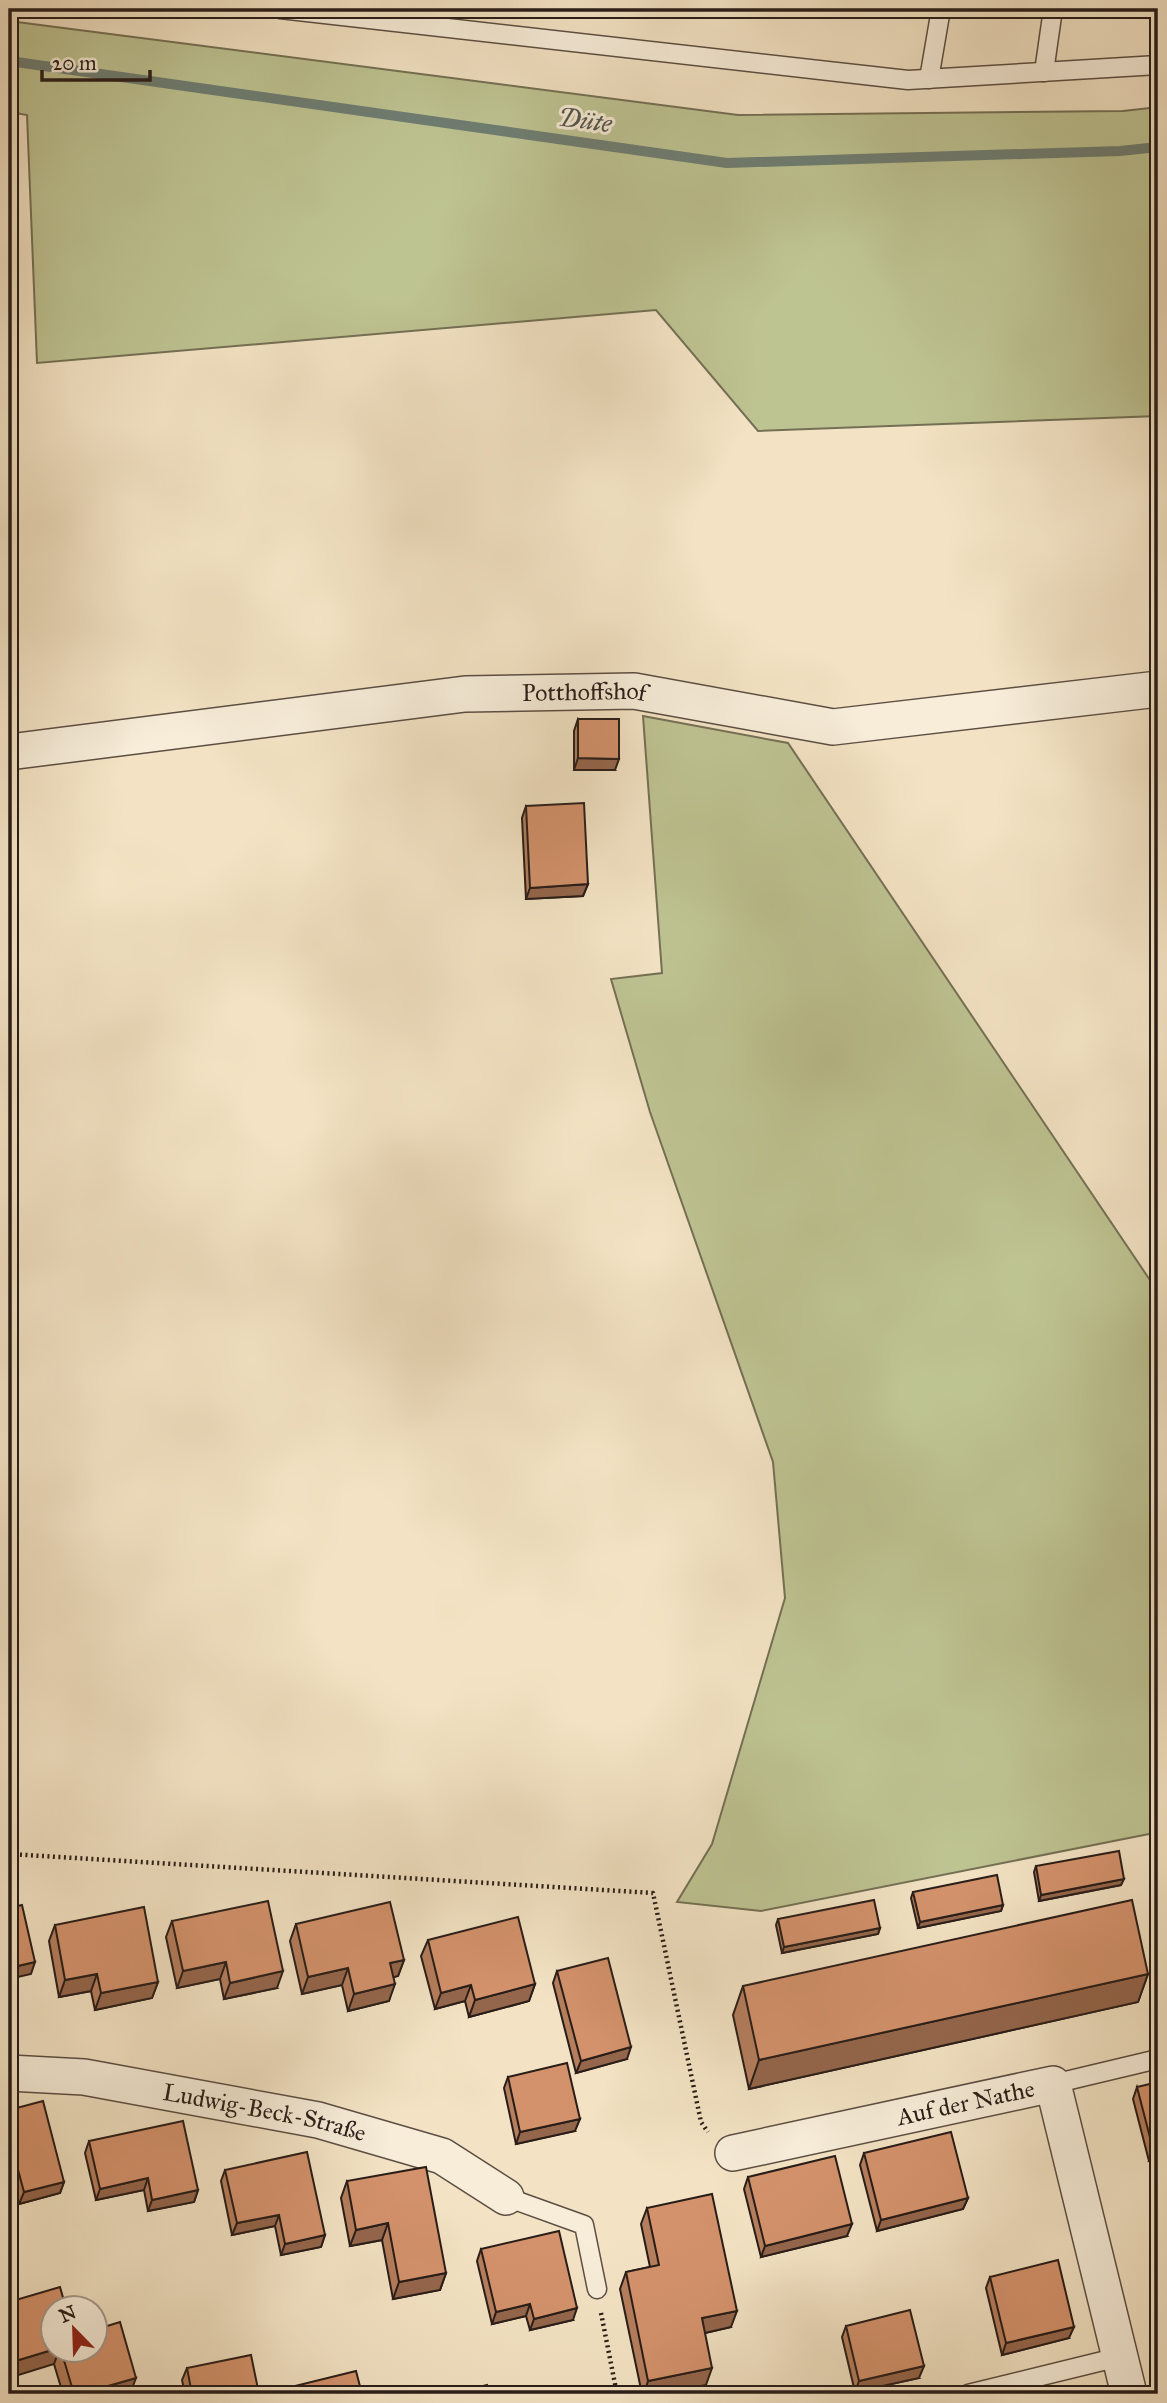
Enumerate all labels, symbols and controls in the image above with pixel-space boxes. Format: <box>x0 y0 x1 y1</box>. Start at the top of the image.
scale bar <box>42 38 150 82</box>
text: 20 m <box>52 50 97 76</box>
water label: Düte <box>556 100 615 140</box>
street label: Potthoffshof <box>522 676 653 709</box>
street label: Auf der Nathe <box>893 2073 1037 2132</box>
street label: Ludwig-Beck-Straße <box>160 2077 370 2148</box>
north arrow <box>38 2294 108 2364</box>
text: N <box>56 2300 79 2328</box>

